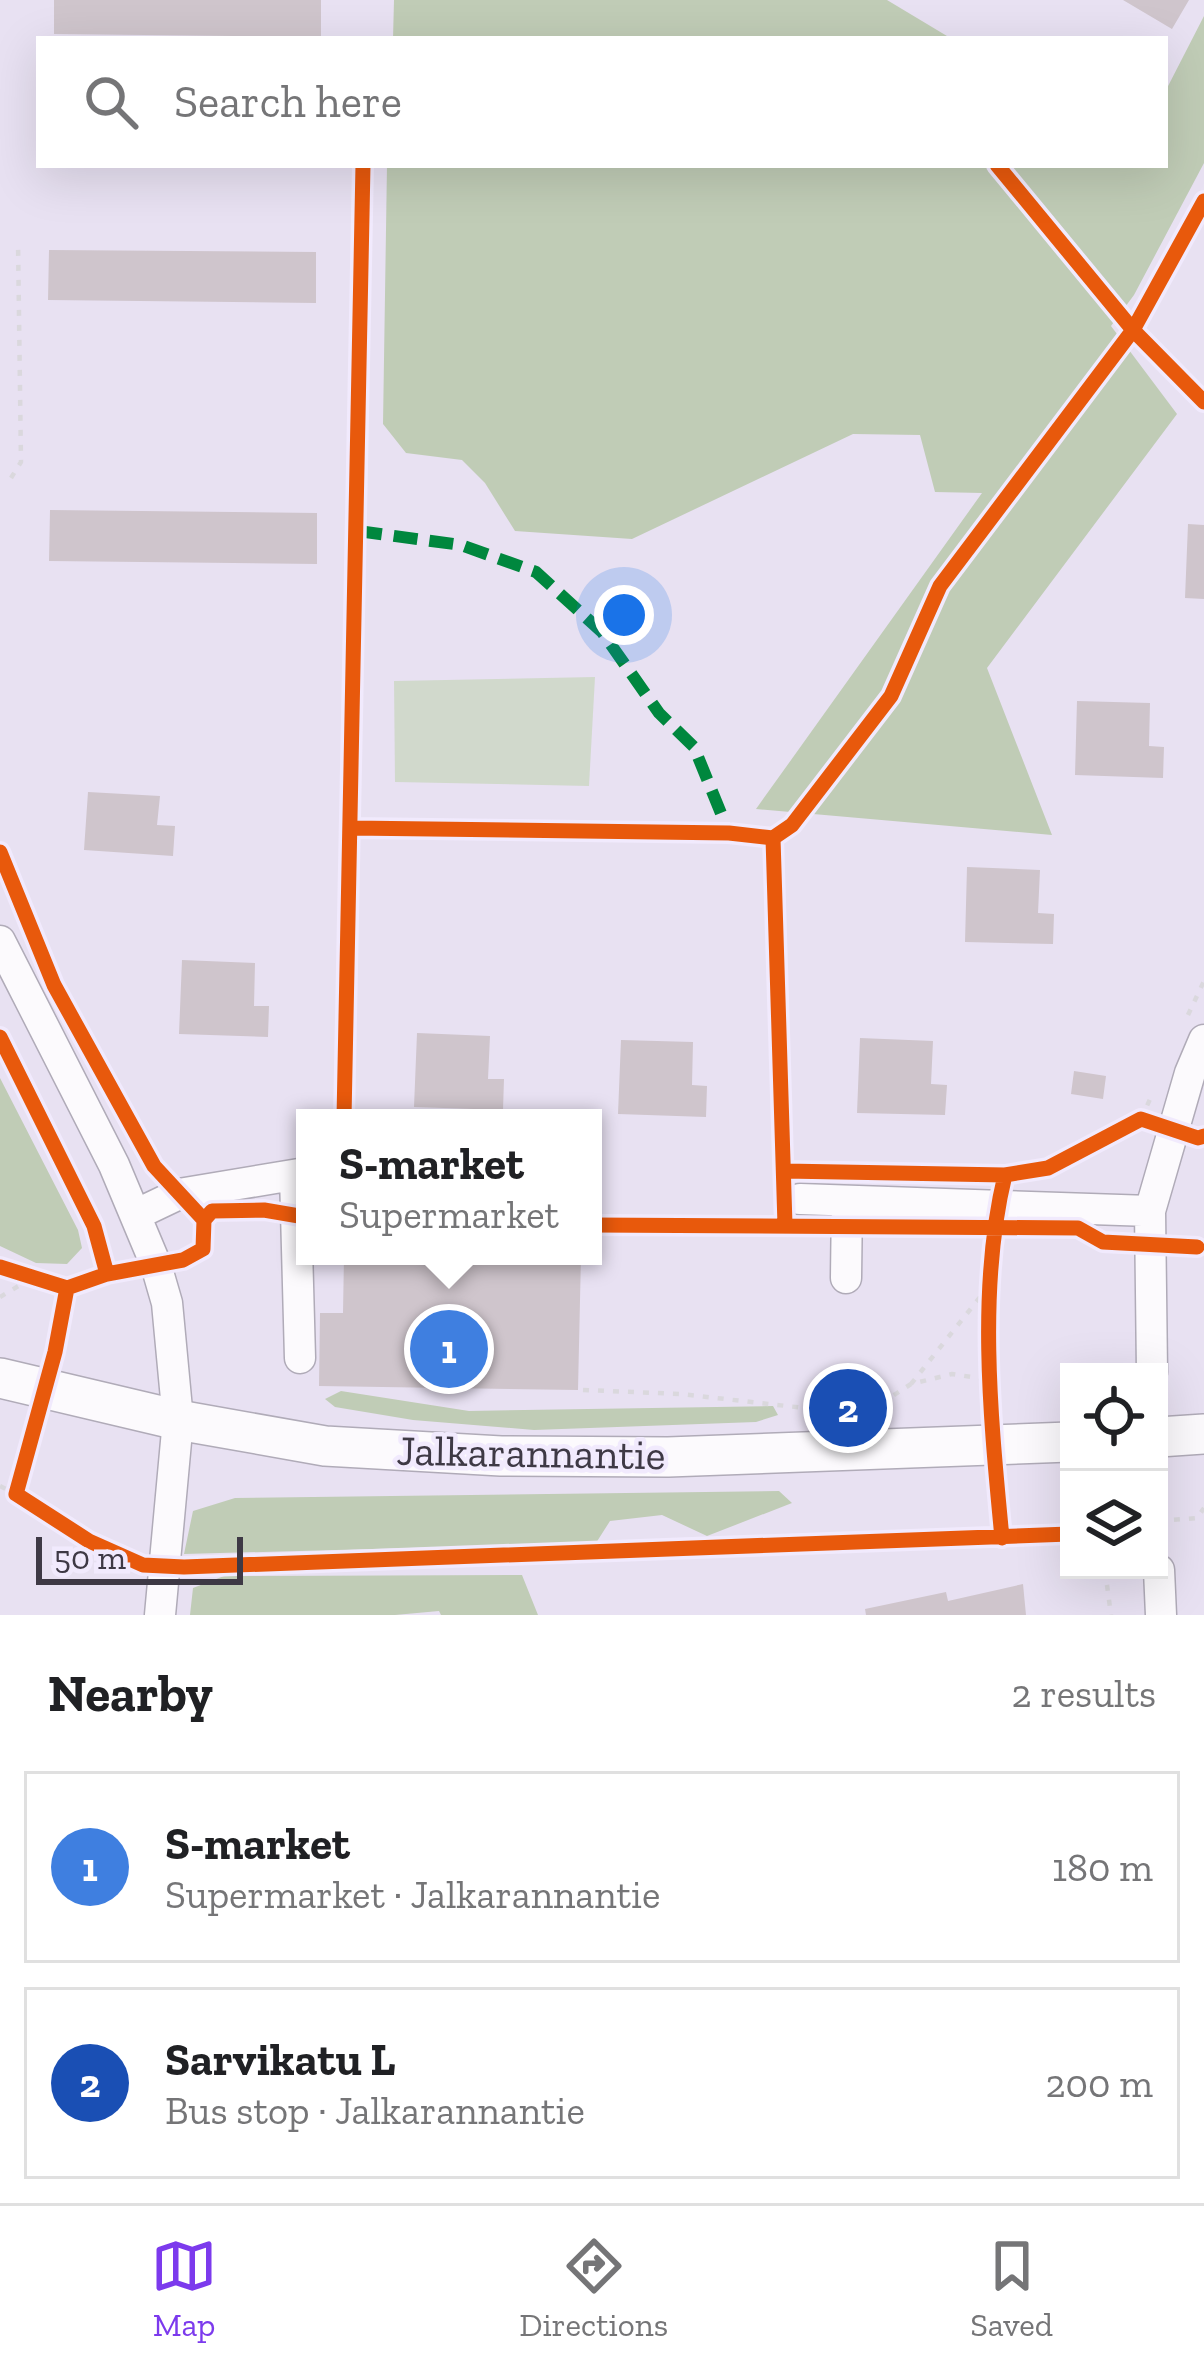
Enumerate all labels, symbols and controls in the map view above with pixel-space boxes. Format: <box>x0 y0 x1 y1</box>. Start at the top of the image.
search box <box>36 36 1168 168</box>
icon: search <box>78 69 144 135</box>
text: Search here <box>174 75 402 129</box>
your location <box>594 585 654 645</box>
popup <box>296 1109 602 1265</box>
text: S-market <box>339 1137 524 1191</box>
text: Supermarket <box>339 1191 559 1238</box>
pin: 1 <box>410 1304 488 1394</box>
pin: 2 <box>809 1363 887 1453</box>
map controls <box>1060 1363 1168 1579</box>
button: locate <box>1060 1363 1168 1471</box>
street label: Jalkarannantie <box>396 1425 666 1480</box>
button: layers <box>1060 1471 1168 1579</box>
scale bar <box>36 1531 243 1584</box>
text: 50 m <box>54 1538 126 1577</box>
text: Nearby <box>48 1663 213 1724</box>
text: 2 results <box>1011 1670 1156 1717</box>
text: S-market <box>165 1817 350 1871</box>
text: 1 <box>82 1844 98 1891</box>
text: 180 m <box>1052 1844 1153 1891</box>
text: Supermarket · Jalkarannantie <box>165 1871 660 1918</box>
text: Sarvikatu L <box>165 2033 395 2087</box>
text: 2 <box>80 2060 100 2107</box>
text: 200 m <box>1045 2060 1153 2107</box>
text: Bus stop · Jalkarannantie <box>165 2087 585 2134</box>
tab: Map <box>151 2233 217 2344</box>
tab: Directions <box>519 2233 668 2344</box>
tab: Saved <box>970 2233 1053 2344</box>

